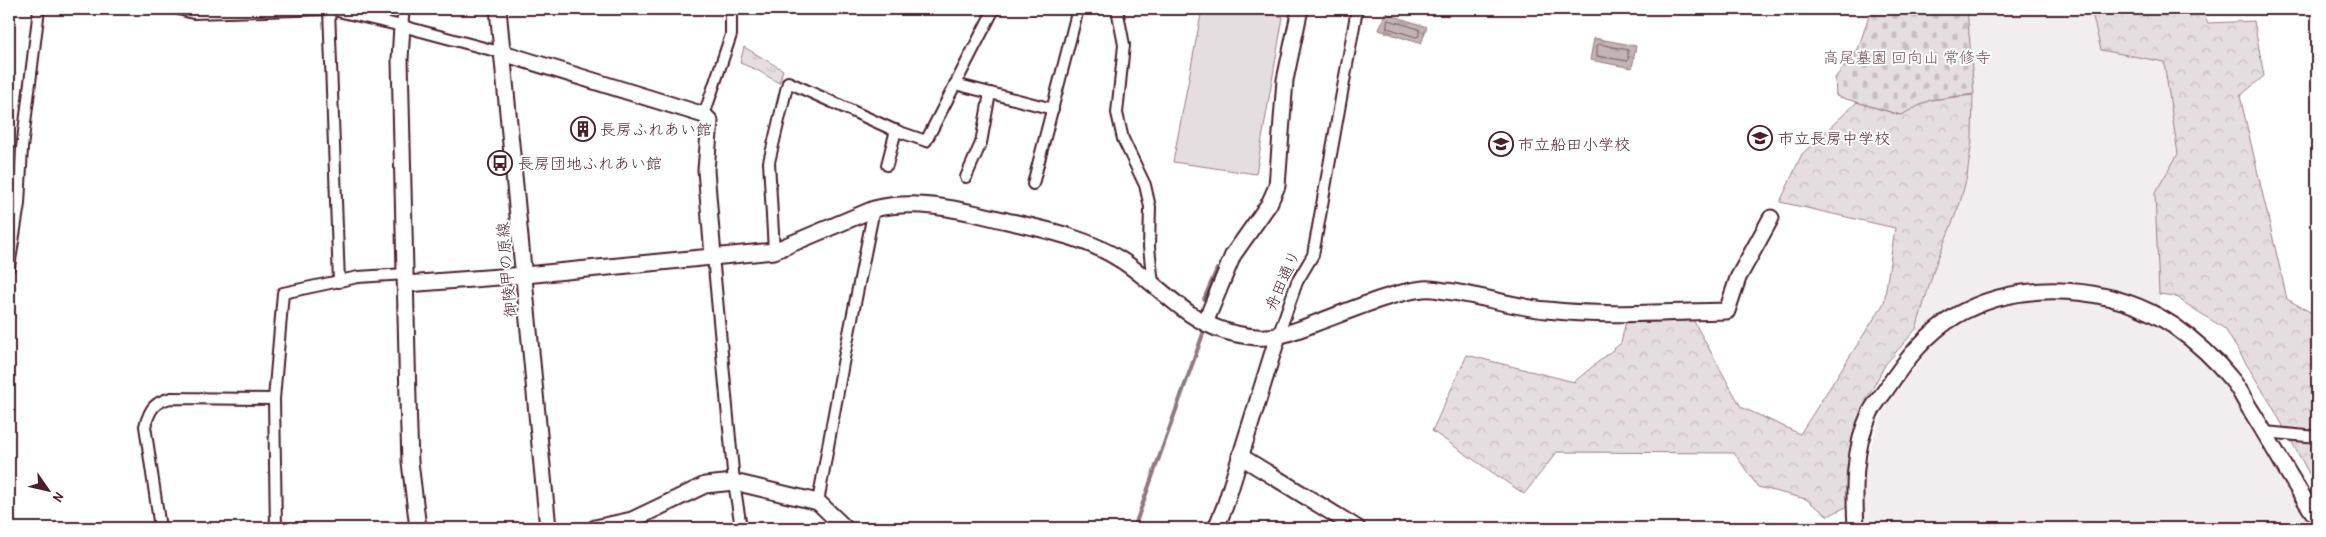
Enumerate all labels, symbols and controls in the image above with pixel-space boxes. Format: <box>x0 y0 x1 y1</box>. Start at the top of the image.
park label: 高尾墓園 回向山 常修寺 <box>1823 46 1991 68</box>
building icon: 長房ふれあい館 <box>570 116 596 142</box>
place label: 長房ふれあい館 <box>600 118 712 140</box>
school or university icon: 市立長房中学校 <box>1747 125 1773 151</box>
place label: 市立長房中学校 <box>1778 127 1890 149</box>
school or university icon: 市立船田小学校 <box>1488 131 1514 157</box>
place label: 市立船田小学校 <box>1518 133 1630 155</box>
bus stop icon: 長房団地ふれあい館 <box>487 150 513 176</box>
place label: 長房団地ふれあい館 <box>518 152 662 174</box>
street label: 御陵甲の原線 <box>491 221 521 319</box>
street label: 舟田通り <box>1259 246 1305 314</box>
north arrow <box>22 464 72 514</box>
text: N <box>49 489 69 506</box>

